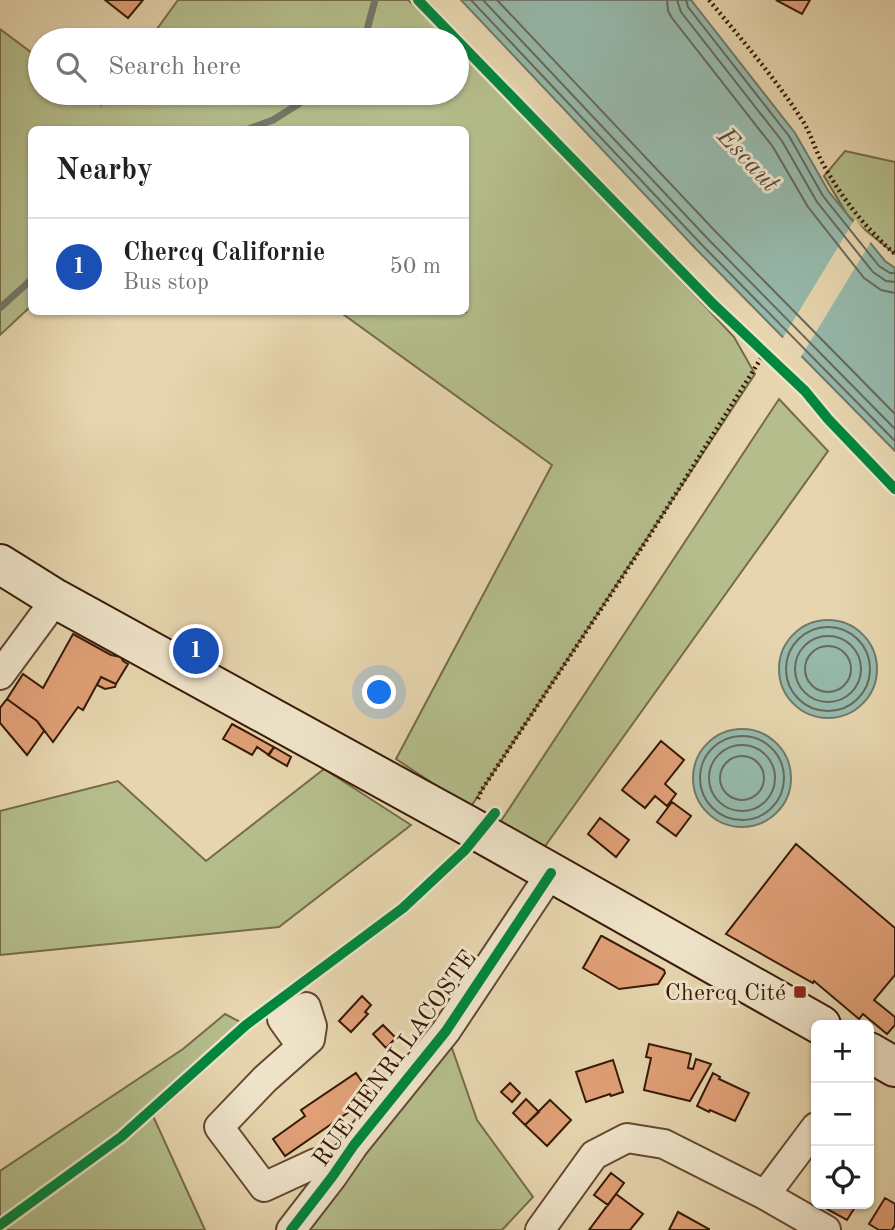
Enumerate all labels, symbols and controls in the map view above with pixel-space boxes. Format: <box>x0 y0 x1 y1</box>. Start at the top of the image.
search box <box>28 28 469 105</box>
icon: search <box>52 48 90 86</box>
text: Search here <box>108 54 241 80</box>
water label: Escaut <box>711 123 784 198</box>
text: Nearby <box>56 156 153 186</box>
text: Chercq Californie <box>123 240 325 266</box>
text: 1 <box>72 255 86 278</box>
text: 50 m <box>390 255 441 278</box>
text: Bus stop <box>123 271 209 294</box>
pin: 1 <box>173 625 219 677</box>
your location <box>362 675 396 709</box>
street label: RUE HENRI LACOSTE <box>309 947 482 1172</box>
place label: Chercq Cité <box>665 982 786 1006</box>
marker: Chercq Cité <box>792 984 808 1000</box>
map controls <box>811 1020 874 1209</box>
button: + <box>811 1020 874 1083</box>
button: − <box>811 1083 874 1146</box>
button: locate <box>811 1146 874 1209</box>

